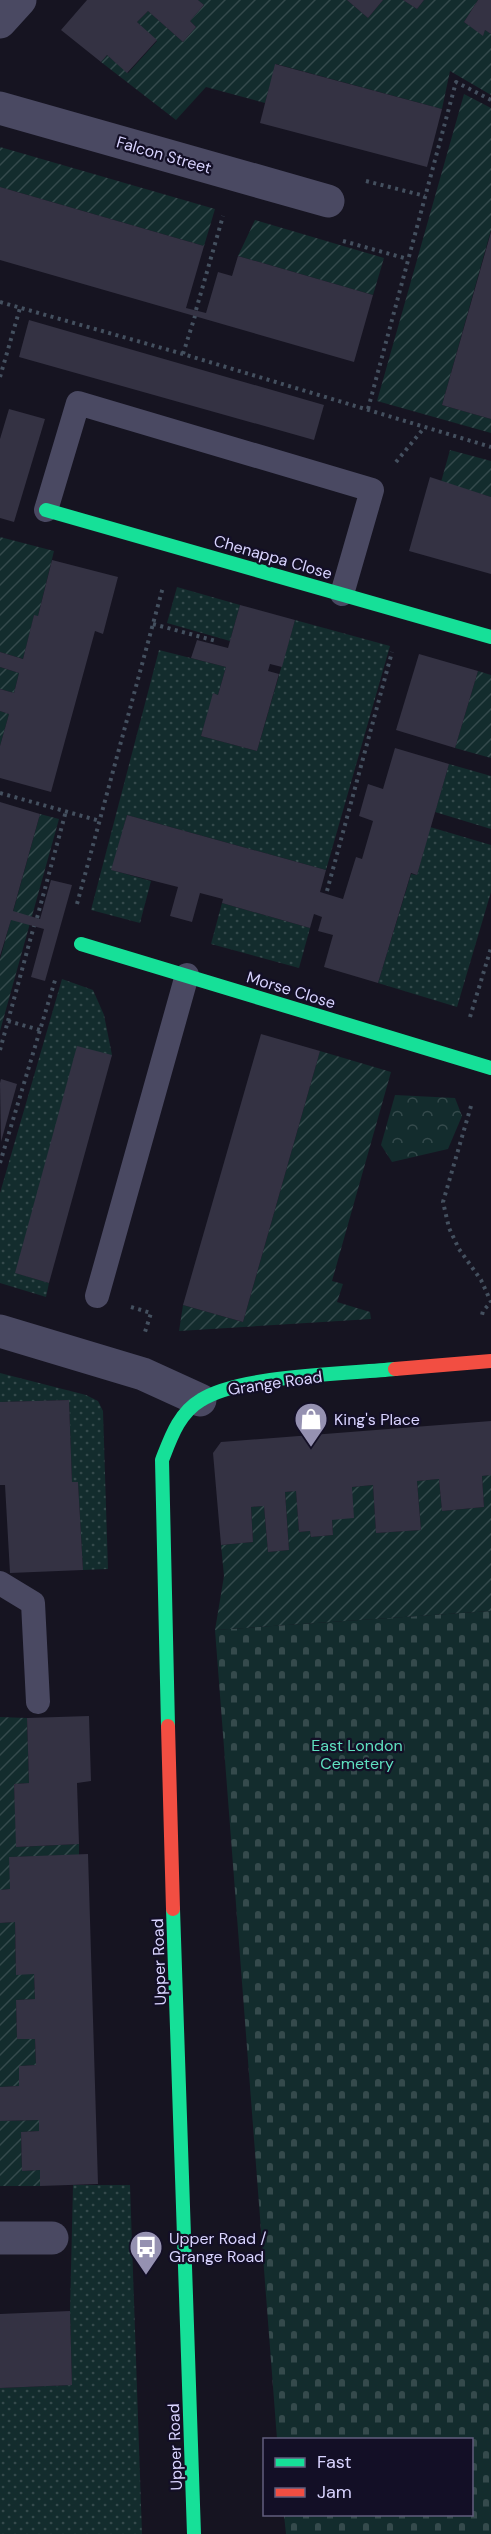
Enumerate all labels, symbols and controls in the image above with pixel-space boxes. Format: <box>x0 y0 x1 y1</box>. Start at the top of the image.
street label: Falcon Street <box>114 131 214 179</box>
street label: Chenappa Close <box>211 530 335 584</box>
street label: Morse Close <box>244 967 338 1013</box>
street label: Grange Road <box>226 1366 324 1400</box>
shop icon: King's Place <box>293 1401 329 1448</box>
place label: King's Place <box>334 1409 420 1430</box>
park label: East London Cemetery <box>311 1735 403 1774</box>
street label: Upper Road <box>147 1918 171 2006</box>
place label: Upper Road / Grange Road <box>169 2228 267 2267</box>
bus stop icon: Upper Road / Grange Road <box>128 2229 164 2276</box>
street label: Upper Road <box>163 2403 187 2491</box>
legend <box>263 2438 473 2516</box>
text: Fast <box>317 2450 352 2474</box>
text: Jam <box>317 2480 352 2504</box>

